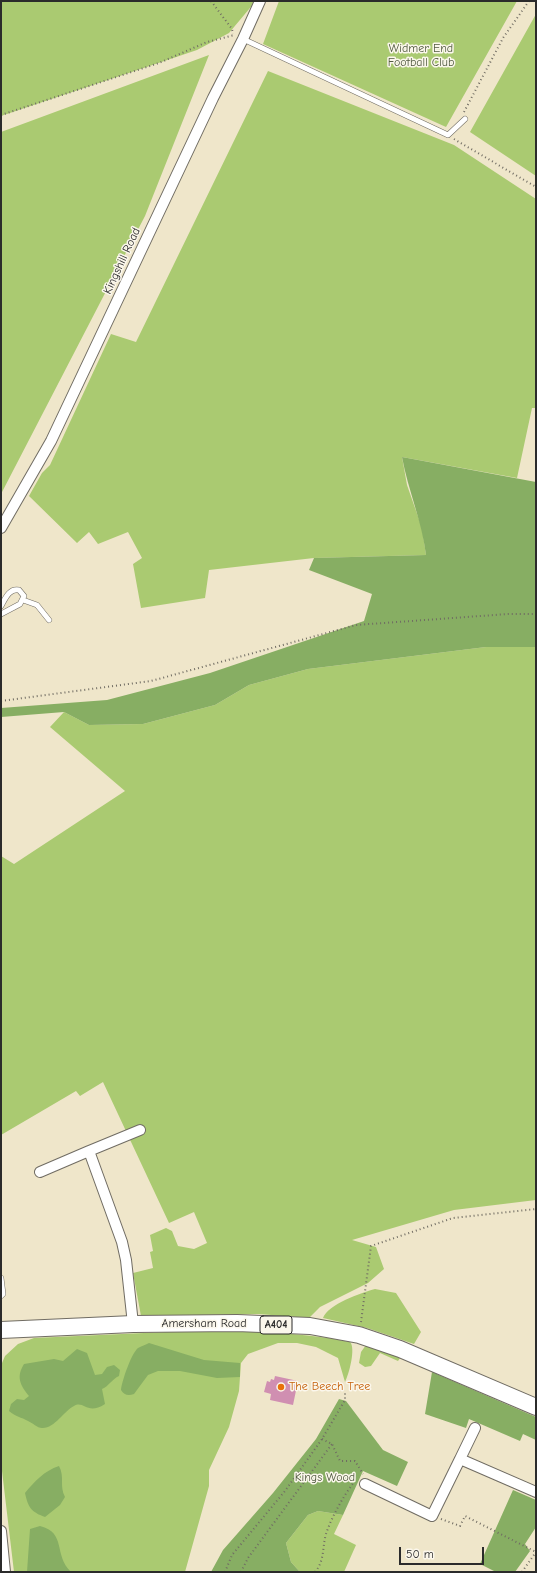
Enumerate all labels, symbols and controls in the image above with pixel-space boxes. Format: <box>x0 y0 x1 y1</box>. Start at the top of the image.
park label: Widmer End Football Club <box>388 42 454 70</box>
street label: Kingshill Road <box>100 225 144 297</box>
road number: A404 <box>260 1316 292 1334</box>
street label: Amersham Road <box>161 1317 247 1331</box>
place label: The Beech Tree <box>289 1380 370 1394</box>
marker: The Beech Tree <box>276 1382 286 1392</box>
park label: Kings Wood <box>295 1471 355 1485</box>
scale bar <box>401 1539 486 1565</box>
text: 50 m <box>406 1547 434 1561</box>

